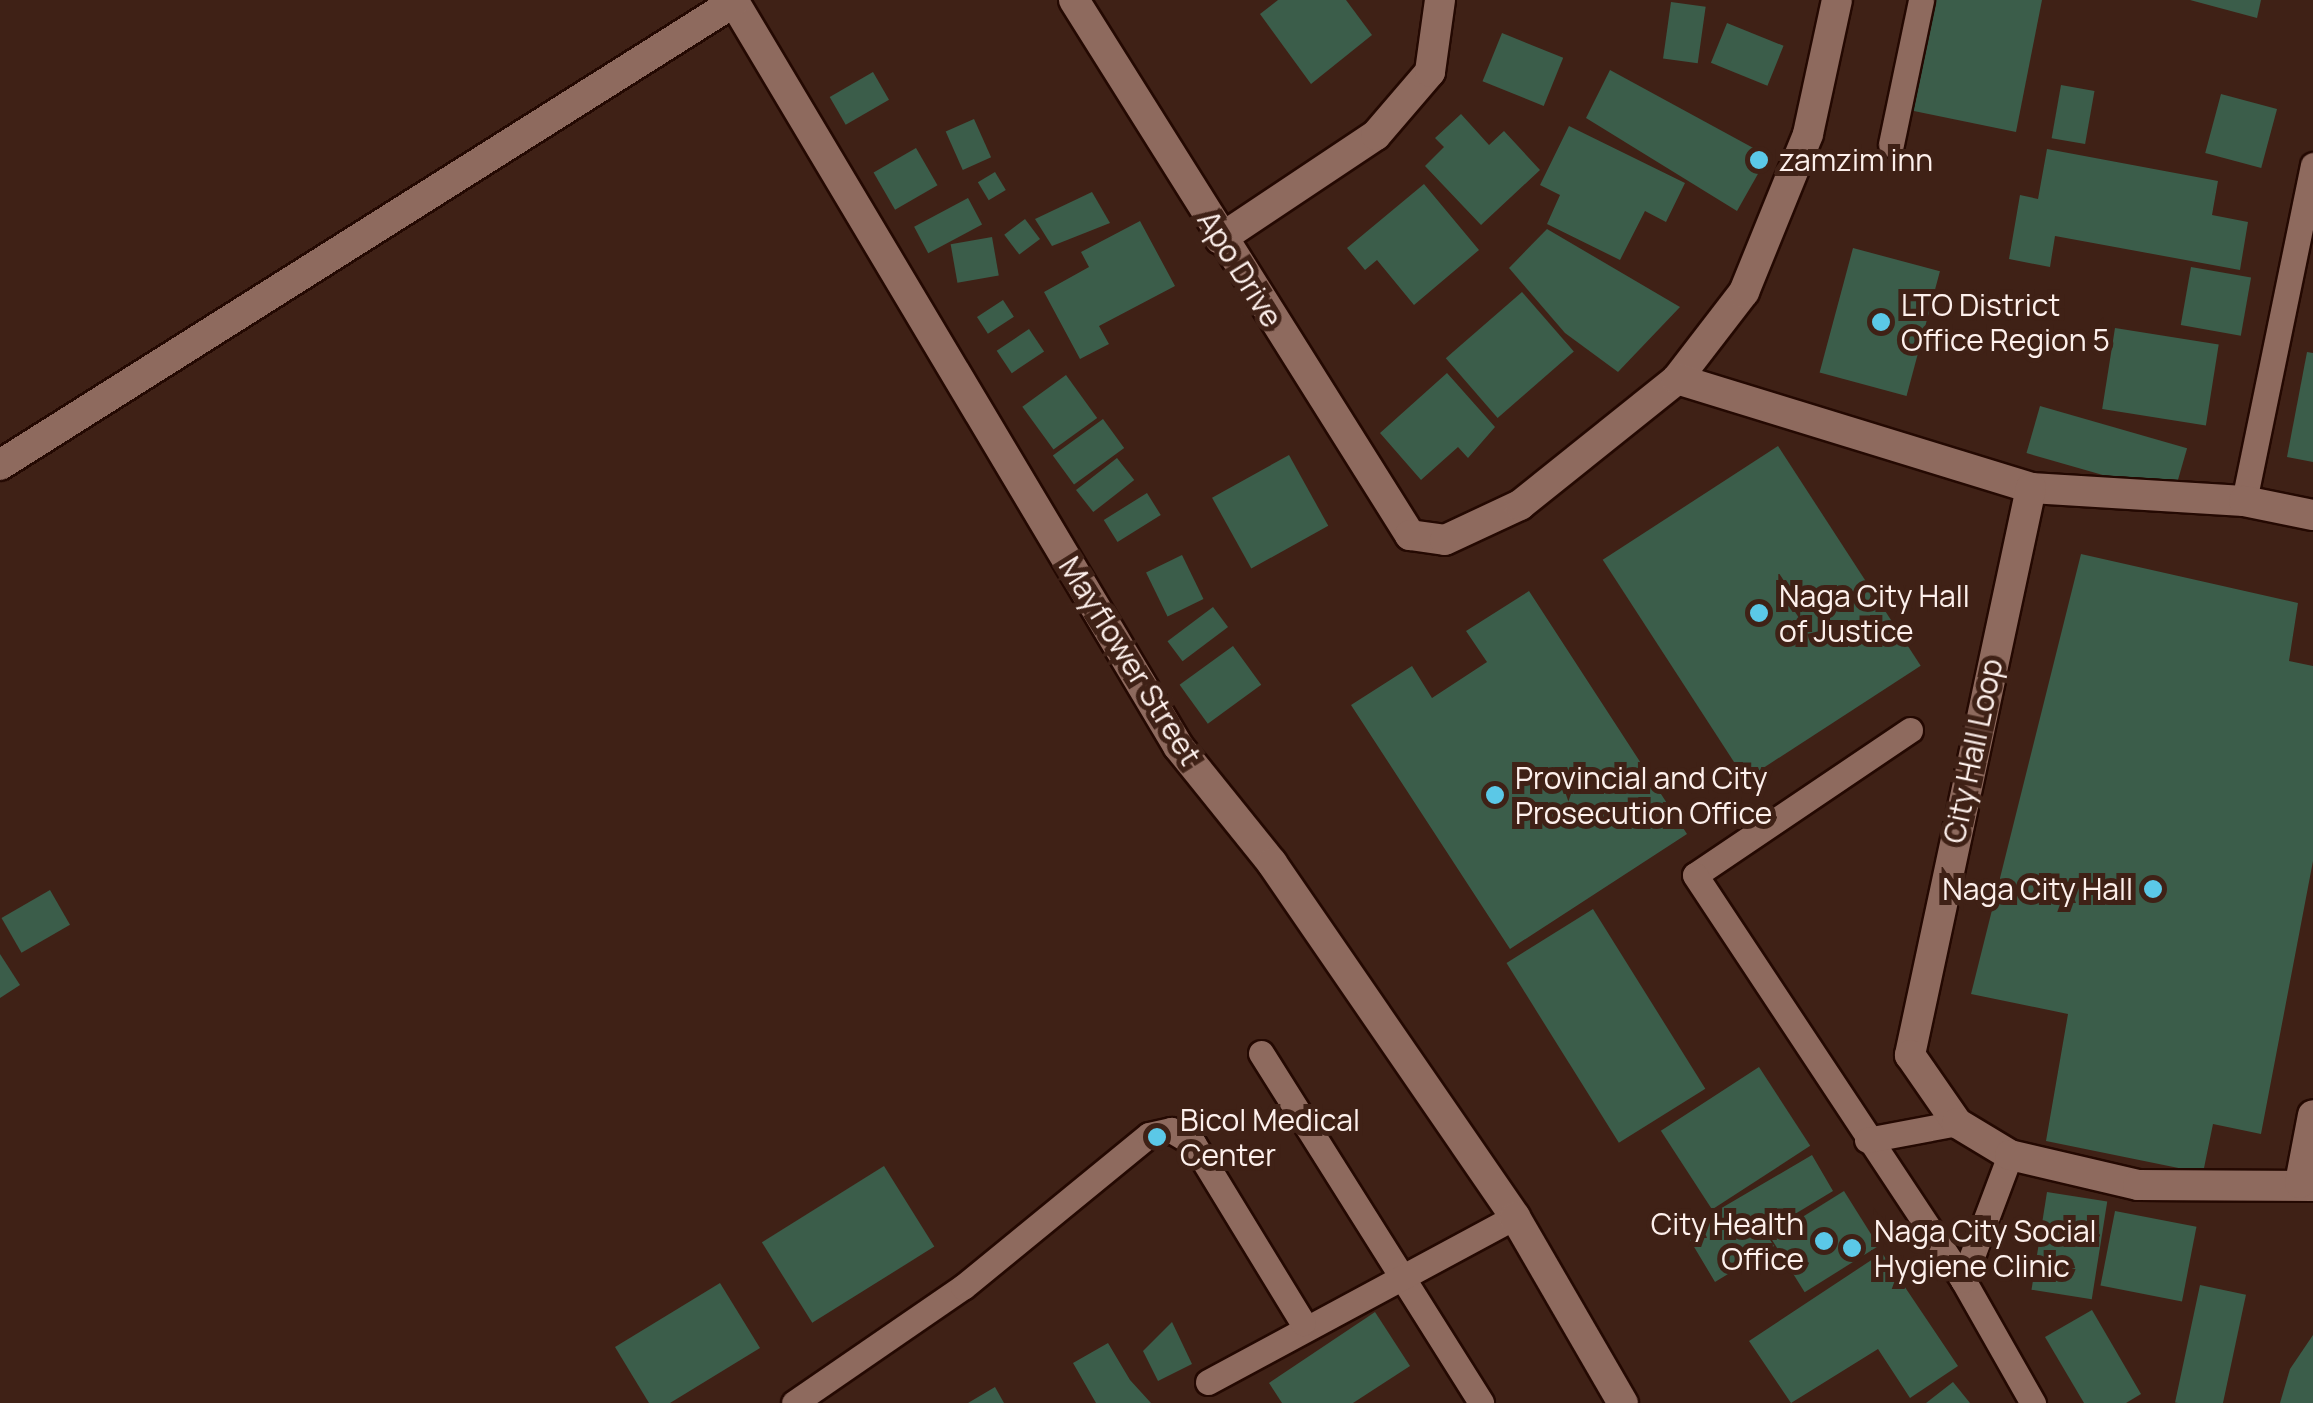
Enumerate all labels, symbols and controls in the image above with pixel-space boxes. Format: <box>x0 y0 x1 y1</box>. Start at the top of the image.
place label: zamzim inn <box>1779 142 1933 178</box>
marker: zamzim inn <box>1748 149 1770 171</box>
street label: Apo Drive <box>1190 204 1290 334</box>
place label: LTO District Office Region 5 <box>1901 287 2110 358</box>
marker: LTO District Office Region 5 <box>1870 311 1892 333</box>
street label: Mayflower Street <box>1051 550 1209 772</box>
place label: Naga City Hall of Justice <box>1779 578 1970 648</box>
marker: Naga City Hall of Justice <box>1748 602 1770 624</box>
street label: City Hall Loop <box>1936 655 2010 847</box>
place label: Provincial and City Prosecution Office <box>1515 760 1772 830</box>
marker: Provincial and City Prosecution Office <box>1484 784 1506 806</box>
place label: Naga City Hall <box>1942 871 2133 907</box>
marker: Naga City Hall <box>2142 878 2164 900</box>
place label: Bicol Medical Center <box>1180 1102 1360 1172</box>
marker: Bicol Medical Center <box>1144 1124 1170 1150</box>
place label: City Health Office <box>1651 1206 1804 1276</box>
place label: Naga City Social Hygiene Clinic <box>1874 1213 2097 1284</box>
marker: City Health Office <box>1813 1230 1835 1252</box>
marker: Naga City Social Hygiene Clinic <box>1839 1235 1865 1261</box>

